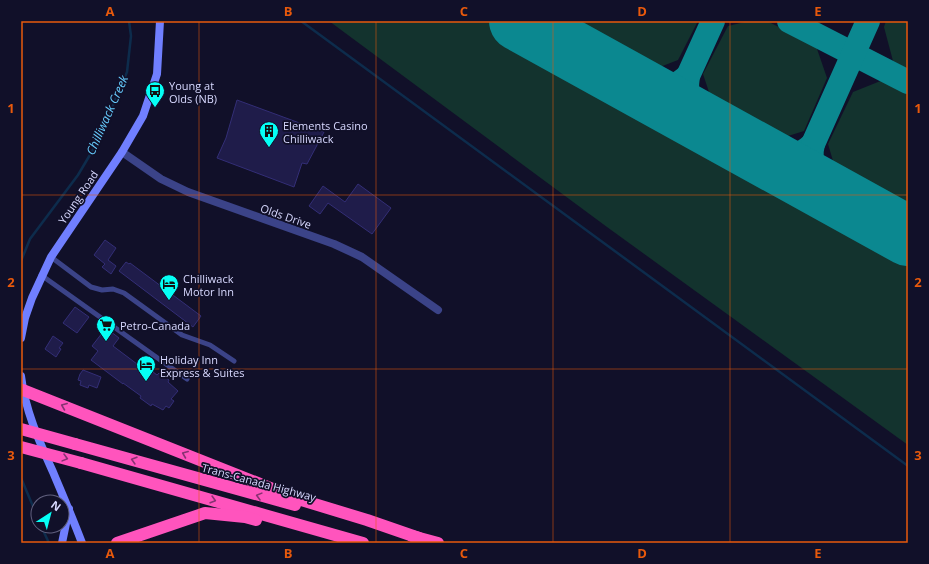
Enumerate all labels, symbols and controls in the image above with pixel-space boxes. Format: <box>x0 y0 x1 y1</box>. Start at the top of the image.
text: A <box>106 2 115 20</box>
text: B <box>284 2 293 20</box>
text: C <box>460 2 468 20</box>
text: D <box>637 2 647 20</box>
text: E <box>814 2 822 20</box>
water label: Chilliwack Creek <box>82 71 133 158</box>
place label: Young at Olds (NB) <box>169 78 217 106</box>
bus stop icon: Young at Olds (NB) <box>144 80 166 108</box>
text: 1 <box>7 99 15 117</box>
text: 1 <box>914 99 922 117</box>
place label: Elements Casino Chilliwack <box>283 118 368 146</box>
building icon: Elements Casino Chilliwack <box>258 120 280 148</box>
street label: Young Road <box>55 167 101 227</box>
street label: Olds Drive <box>258 200 314 232</box>
place label: Chilliwack Motor Inn <box>183 271 234 299</box>
text: 2 <box>7 273 15 291</box>
hotel icon: Chilliwack Motor Inn <box>158 273 180 301</box>
text: 2 <box>914 273 922 291</box>
supermarket icon: Petro-Canada <box>95 314 117 342</box>
place label: Petro-Canada <box>120 318 190 333</box>
place label: Holiday Inn Express & Suites <box>160 352 244 380</box>
hotel icon: Holiday Inn Express & Suites <box>135 354 157 382</box>
one-way arrow <box>60 403 67 411</box>
text: 3 <box>7 446 15 464</box>
text: 3 <box>914 446 922 464</box>
one-way arrow <box>181 451 188 459</box>
one-way arrow <box>61 454 68 462</box>
one-way arrow <box>131 457 137 465</box>
street label: Trans-Canada Highway <box>200 460 318 505</box>
one-way arrow <box>256 492 263 501</box>
north arrow <box>30 494 70 534</box>
one-way arrow <box>209 495 216 504</box>
text: N <box>48 497 64 514</box>
text: A <box>106 544 115 562</box>
text: B <box>284 544 293 562</box>
text: C <box>460 544 468 562</box>
text: D <box>637 544 647 562</box>
text: E <box>814 544 822 562</box>

